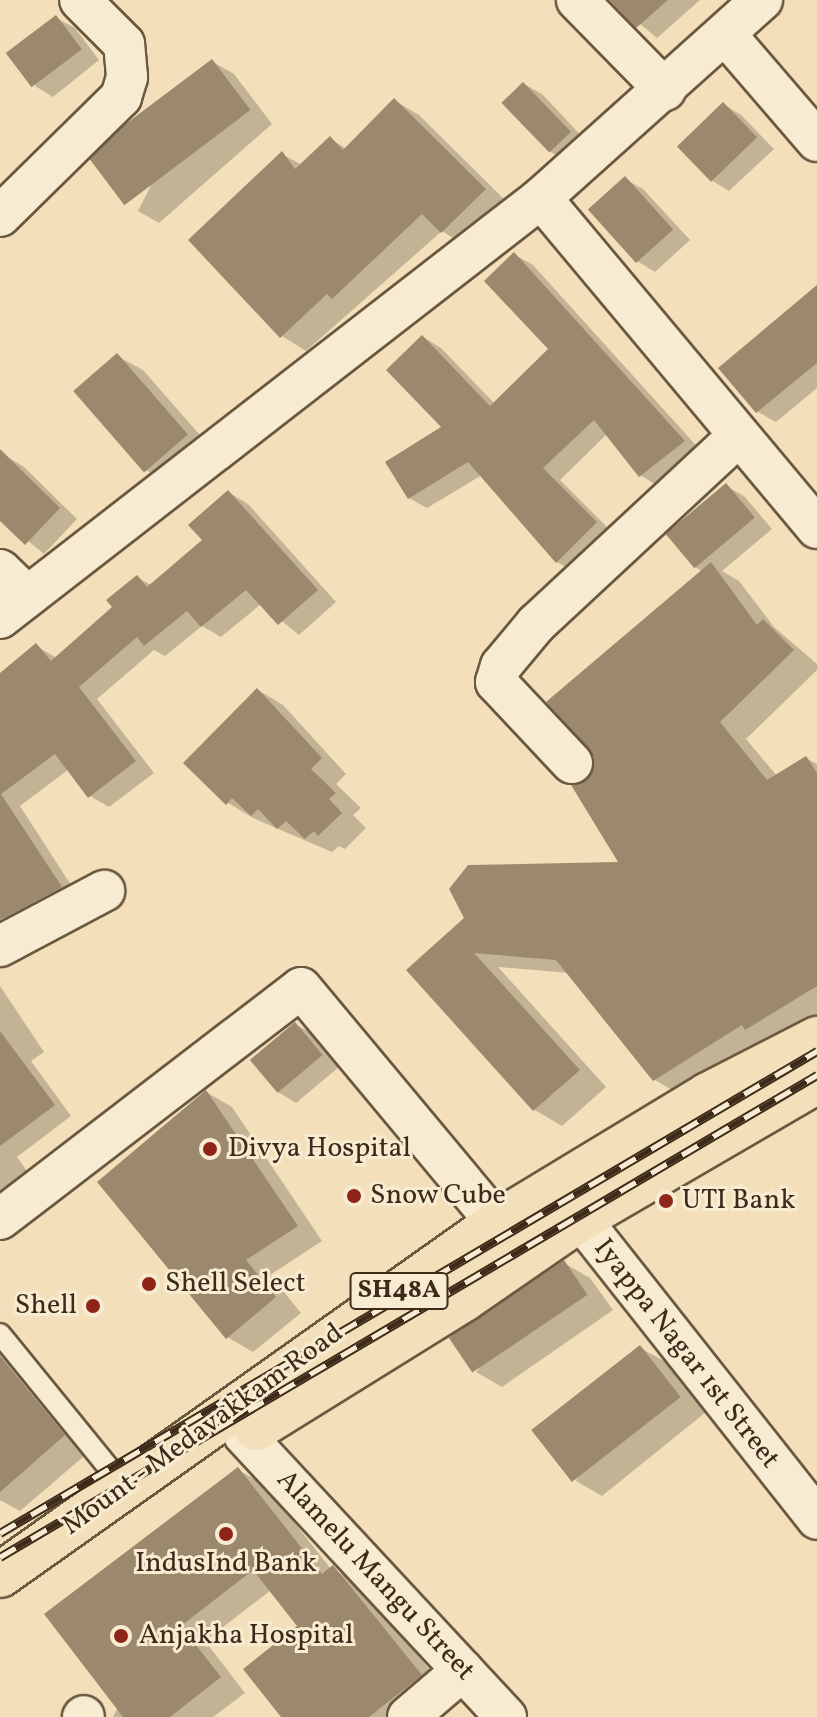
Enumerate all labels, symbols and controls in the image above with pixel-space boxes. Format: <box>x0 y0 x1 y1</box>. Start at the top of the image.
place label: Divya Hospital <box>228 1132 411 1166</box>
marker: Divya Hospital <box>199 1138 221 1160</box>
place label: Snow Cube <box>370 1179 507 1213</box>
place label: UTI Bank <box>682 1184 795 1218</box>
marker: Snow Cube <box>345 1187 363 1205</box>
marker: UTI Bank <box>657 1192 675 1210</box>
street label: Iyappa Nagar 1st Street <box>586 1232 786 1476</box>
place label: Shell Select <box>165 1267 305 1301</box>
road number: SH48A <box>349 1269 449 1313</box>
marker: Shell Select <box>140 1275 158 1293</box>
place label: Shell <box>15 1289 77 1323</box>
marker: Shell <box>84 1297 102 1315</box>
street label: Mount - Medavakkam Road <box>56 1316 350 1544</box>
street label: Alamelu Mangu Street <box>269 1464 481 1688</box>
marker: IndusInd Bank <box>217 1525 235 1543</box>
place label: IndusInd Bank <box>135 1547 317 1581</box>
place label: Anjakha Hospital <box>139 1619 353 1653</box>
marker: Anjakha Hospital <box>110 1625 132 1647</box>

